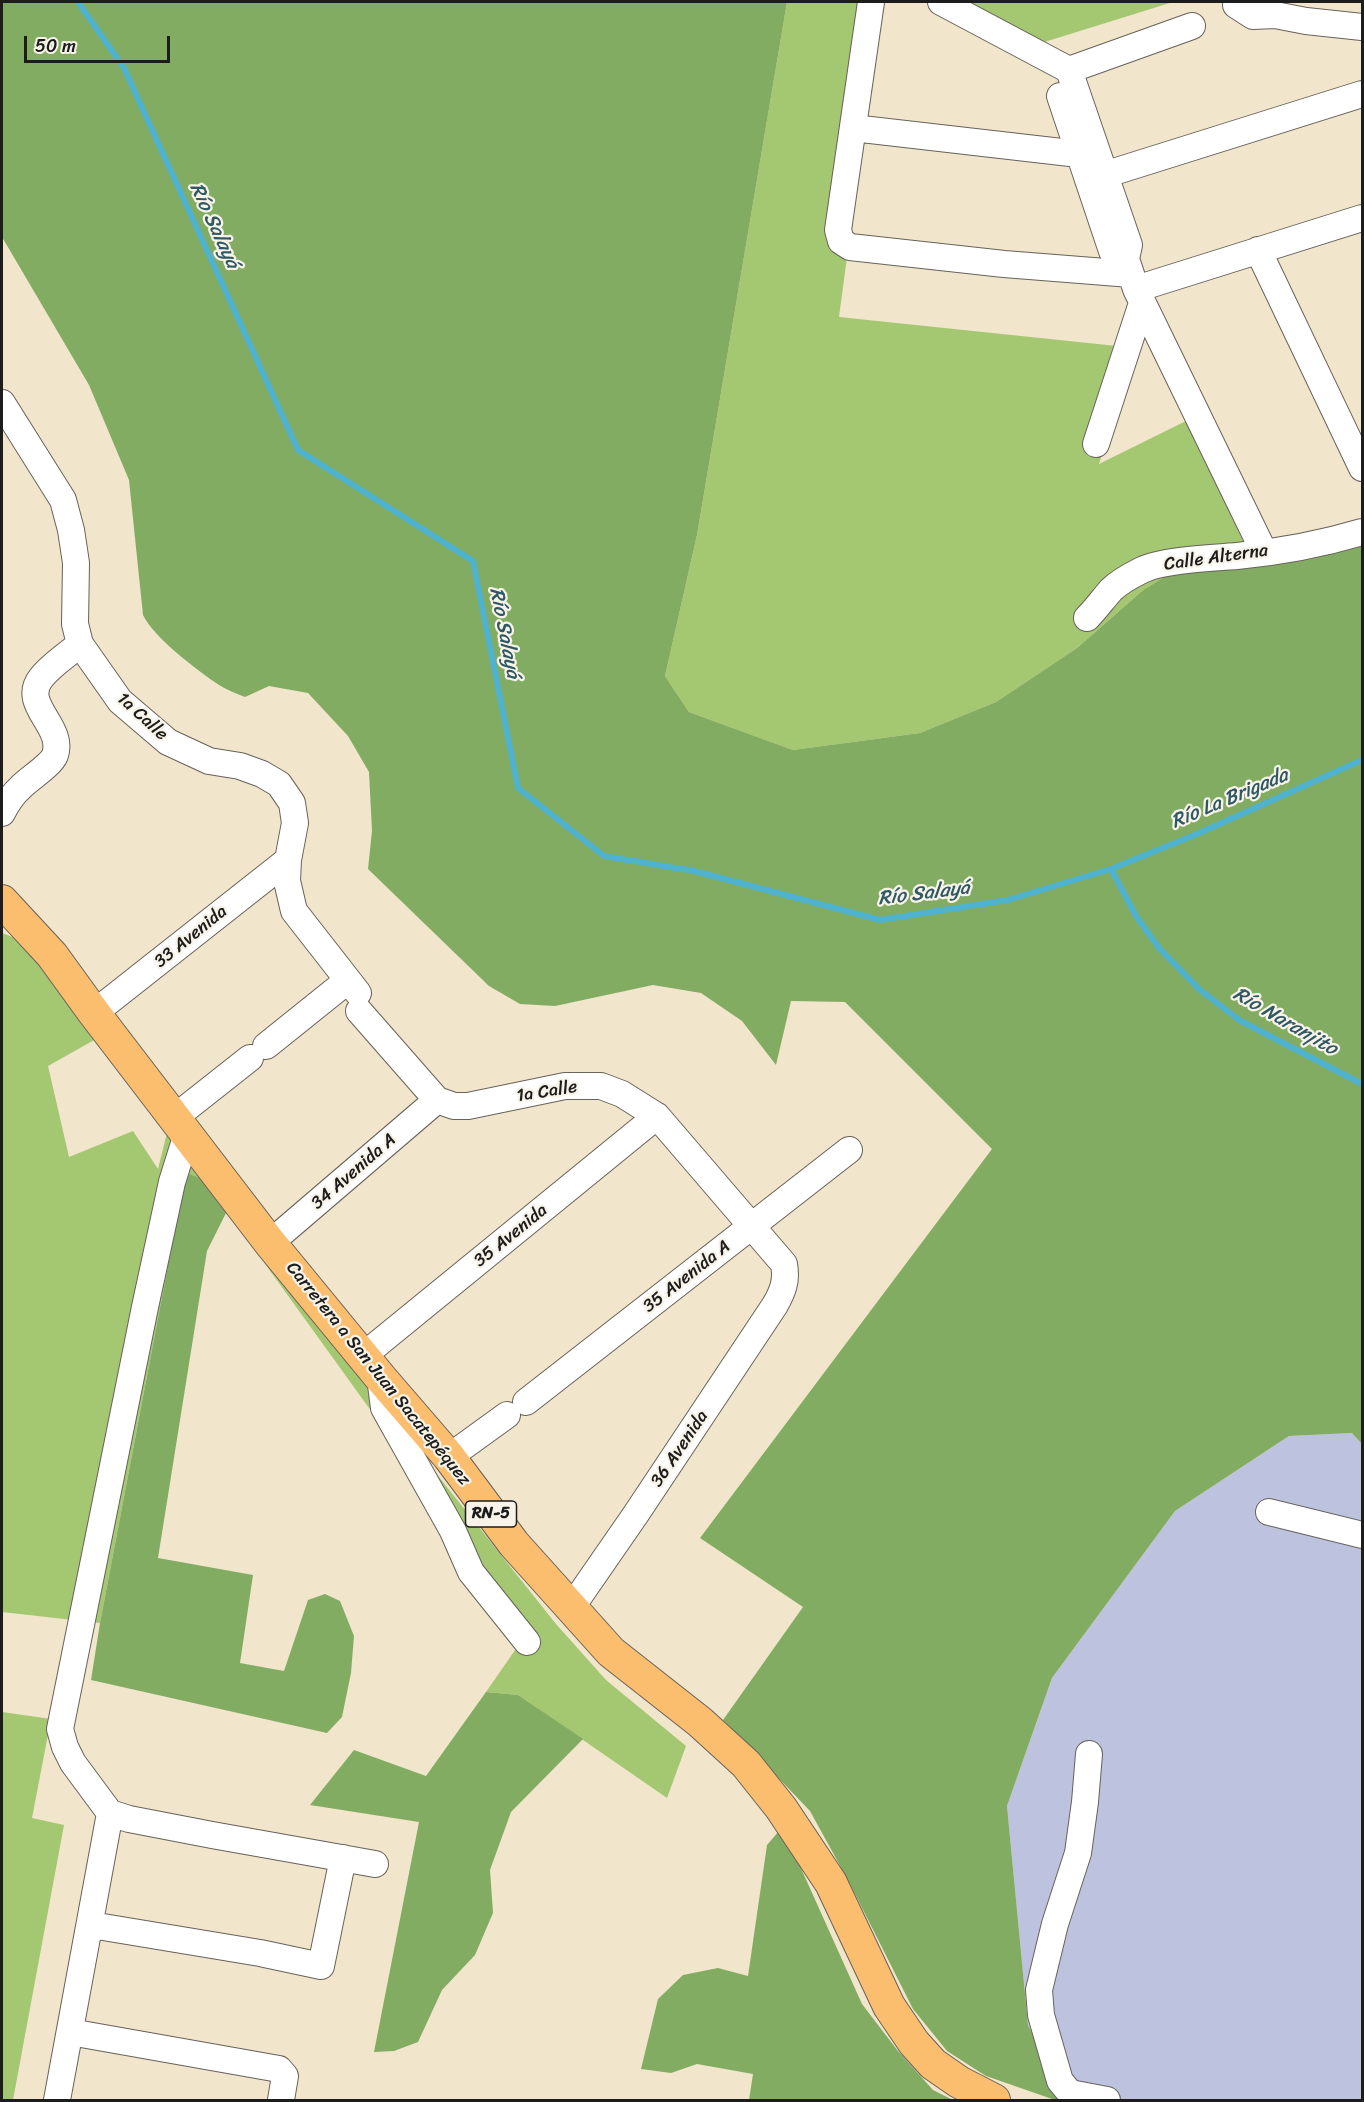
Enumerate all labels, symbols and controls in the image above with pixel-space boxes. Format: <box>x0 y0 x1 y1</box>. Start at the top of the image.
scale bar <box>27 24 172 62</box>
text: 50 m <box>35 30 76 62</box>
water label: Río Salayá <box>184 179 244 273</box>
street label: Calle Alterna <box>1163 540 1269 576</box>
water label: Río Salayá <box>483 586 525 680</box>
street label: 1a Calle <box>112 688 172 746</box>
water label: Río La Brigada <box>1168 764 1292 834</box>
water label: Río Salayá <box>877 876 971 912</box>
street label: 33 Avenida <box>150 901 232 973</box>
water label: Río Naranjito <box>1229 983 1341 1061</box>
street label: 1a Calle <box>515 1077 579 1107</box>
street label: 34 Avenida A <box>307 1129 401 1215</box>
street label: 35 Avenida <box>470 1200 552 1272</box>
street label: 35 Avenida A <box>639 1236 735 1318</box>
street label: Carretera a San Juan Sacatepéquez <box>281 1258 475 1490</box>
street label: 36 Avenida <box>647 1407 713 1491</box>
road number: RN-5 <box>466 1501 516 1527</box>

